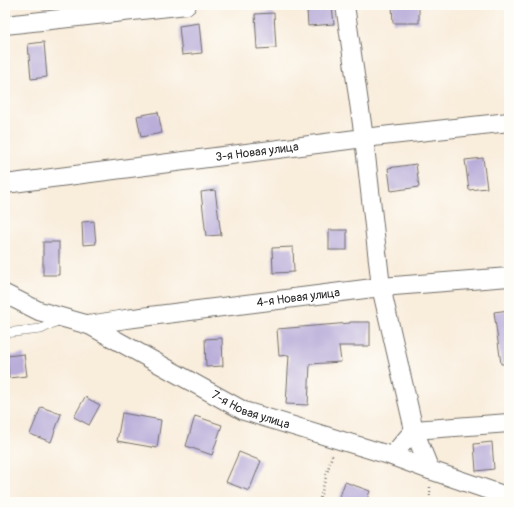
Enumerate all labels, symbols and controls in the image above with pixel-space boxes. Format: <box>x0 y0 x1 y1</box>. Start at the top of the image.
street label: 3-я Новая улица <box>214 139 300 164</box>
street label: 4-я Новая улица <box>256 285 341 310</box>
street label: 7-я Новая улица <box>209 387 292 432</box>

